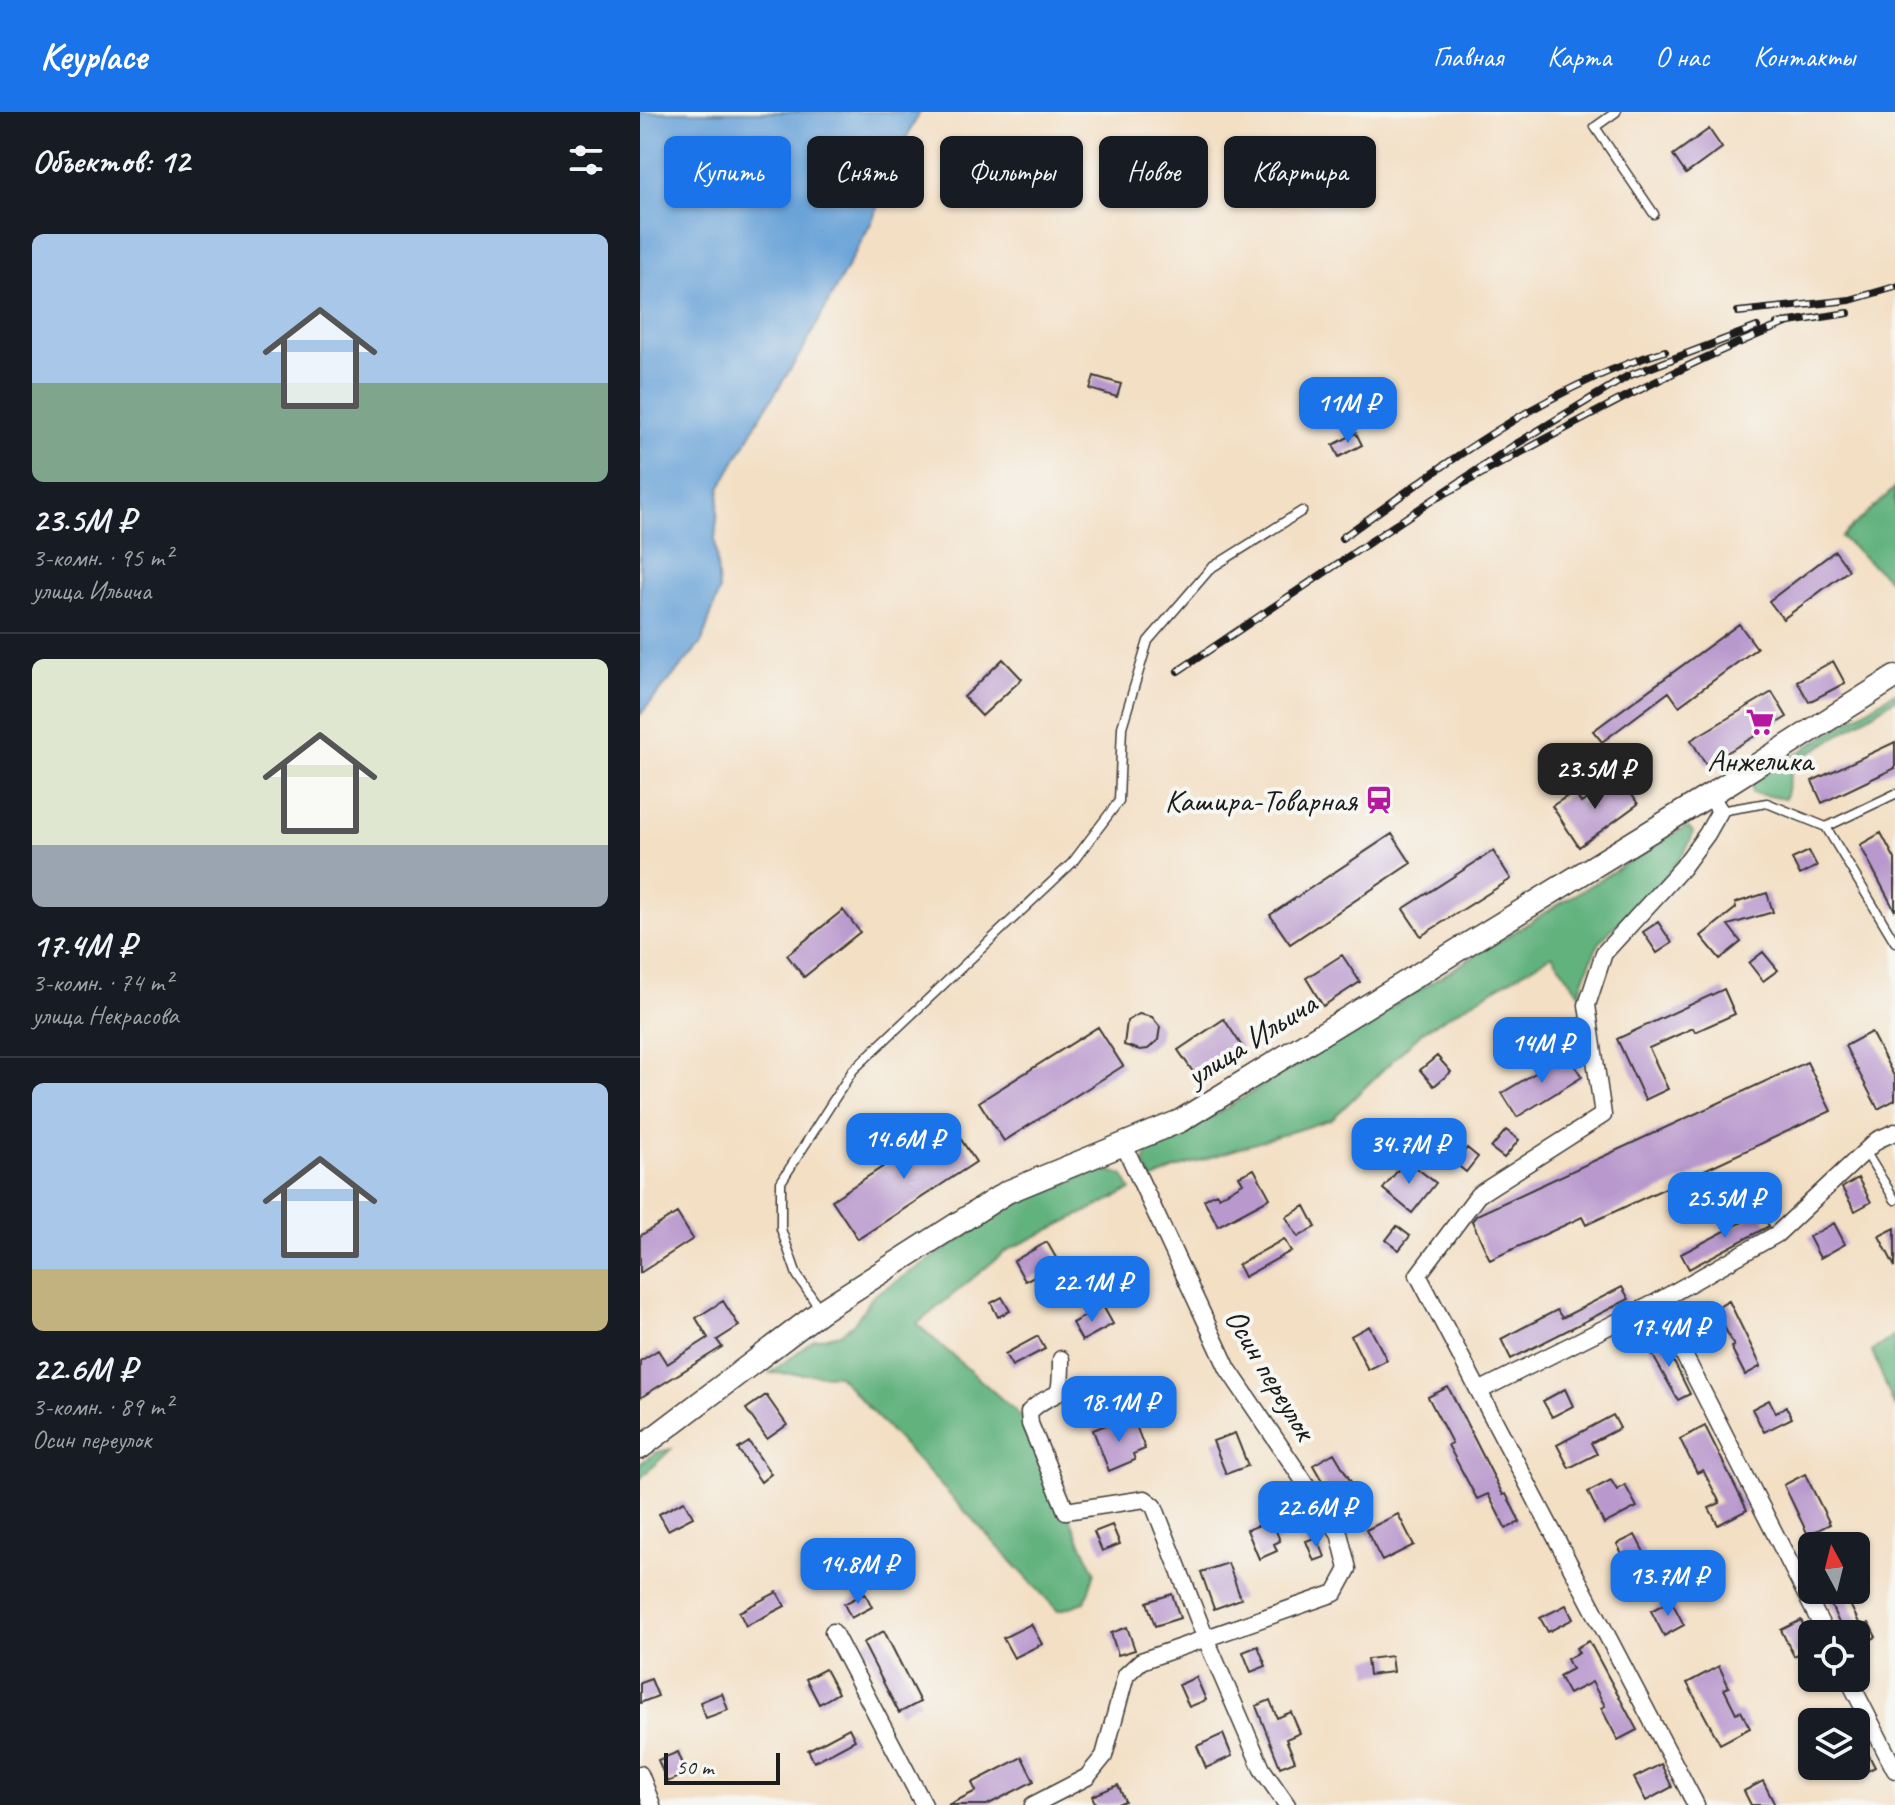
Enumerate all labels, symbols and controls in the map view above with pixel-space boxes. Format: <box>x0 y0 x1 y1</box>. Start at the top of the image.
text: Keyplace <box>40 33 147 80</box>
text: Главная <box>1433 39 1503 74</box>
text: Карта <box>1547 39 1611 74</box>
text: О нас <box>1655 39 1709 74</box>
text: Контакты <box>1753 39 1855 74</box>
chip: Купить <box>664 136 791 208</box>
chip: Снять <box>807 136 924 208</box>
chip: Фильтры <box>940 136 1083 208</box>
chip: Новое <box>1099 136 1208 208</box>
chip: Квартира <box>1224 136 1376 208</box>
icon: filters <box>564 138 608 182</box>
text: Объектов: 12 <box>32 139 190 182</box>
icon: home <box>248 286 392 430</box>
pin: 11M ₽ <box>1292 377 1404 445</box>
text: 11M ₽ <box>1317 386 1379 419</box>
text: 23.5M ₽ <box>32 498 135 541</box>
text: 3-комн. · 95 m² <box>32 541 172 574</box>
text: улица Ильича <box>32 574 151 607</box>
supermarket icon: Анжелика <box>1745 707 1775 737</box>
icon: home <box>248 711 392 855</box>
place label: Анжелика <box>1707 740 1816 781</box>
pin: 23.5M ₽ <box>1521 743 1669 811</box>
text: 23.5M ₽ <box>1556 752 1634 785</box>
place label: Кашира-Товарная <box>1165 780 1358 821</box>
station icon: Кашира-Товарная <box>1364 785 1394 815</box>
text: 17.4M ₽ <box>32 923 135 966</box>
text: 3-комн. · 74 m² <box>32 966 172 999</box>
street label: улица Ильича <box>1177 982 1326 1097</box>
text: улица Некрасова <box>32 999 179 1032</box>
pin: 14M ₽ <box>1486 1017 1598 1085</box>
text: 14M ₽ <box>1511 1026 1573 1059</box>
pin: 14.6M ₽ <box>830 1113 978 1181</box>
pin: 34.7M ₽ <box>1335 1118 1483 1186</box>
text: 14.6M ₽ <box>864 1122 944 1155</box>
text: 34.7M ₽ <box>1370 1127 1448 1160</box>
icon: home <box>248 1135 392 1279</box>
pin: 25.5M ₽ <box>1651 1172 1799 1240</box>
text: 25.5M ₽ <box>1686 1181 1764 1214</box>
pin: 22.1M ₽ <box>1018 1256 1166 1324</box>
text: 22.1M ₽ <box>1053 1265 1131 1298</box>
street label: Осин переулок <box>1215 1301 1327 1450</box>
pin: 17.4M ₽ <box>1595 1301 1743 1369</box>
text: 17.4M ₽ <box>1630 1310 1708 1343</box>
text: 22.6M ₽ <box>32 1347 136 1390</box>
pin: 18.1M ₽ <box>1045 1376 1193 1444</box>
text: 18.1M ₽ <box>1080 1385 1158 1418</box>
text: 3-комн. · 89 m² <box>32 1390 172 1423</box>
text: Осин переулок <box>32 1423 151 1456</box>
pin: 22.6M ₽ <box>1242 1481 1390 1549</box>
text: 22.6M ₽ <box>1276 1490 1356 1523</box>
north arrow <box>1798 1532 1870 1604</box>
map controls <box>1798 1532 1870 1780</box>
pin: 14.8M ₽ <box>784 1538 932 1606</box>
text: 14.8M ₽ <box>819 1547 897 1580</box>
pin: 13.7M ₽ <box>1594 1550 1742 1618</box>
text: 13.7M ₽ <box>1629 1559 1707 1592</box>
button: locate <box>1798 1620 1870 1692</box>
button: layers <box>1798 1708 1870 1780</box>
scale bar <box>664 1749 780 1785</box>
text: 50 m <box>676 1753 713 1781</box>

